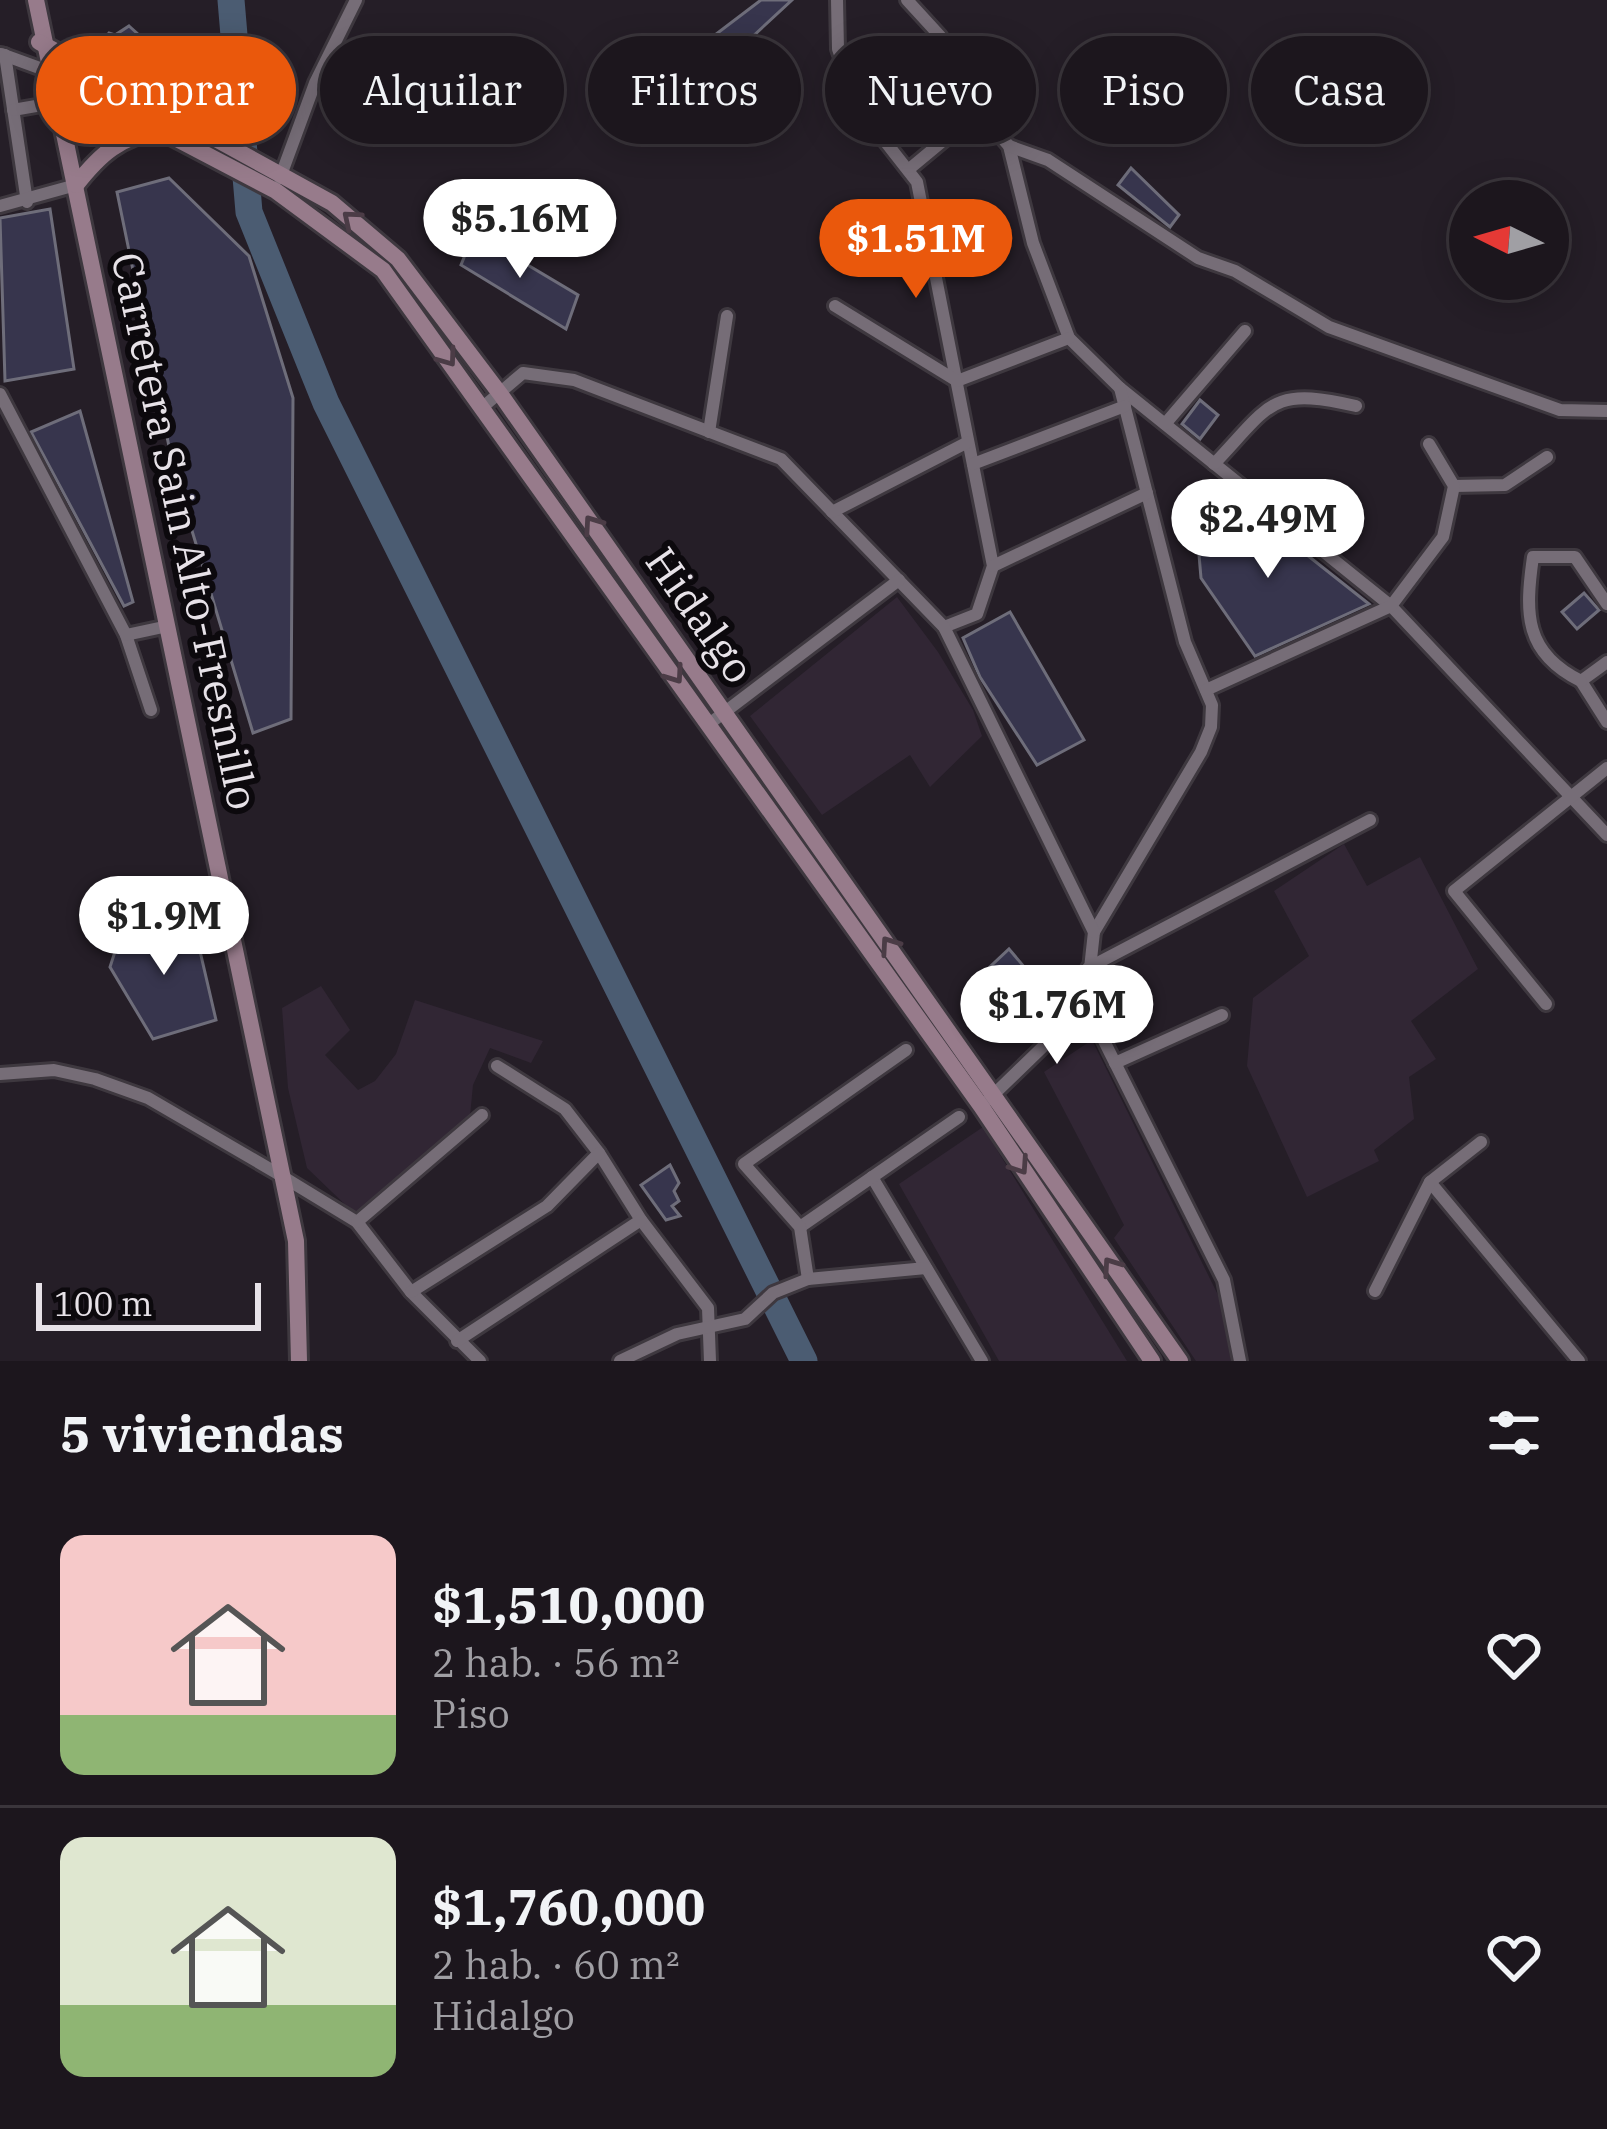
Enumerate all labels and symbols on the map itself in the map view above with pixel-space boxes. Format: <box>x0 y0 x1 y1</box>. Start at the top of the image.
pin: $5.16M <box>422 179 618 281</box>
north arrow <box>1449 180 1569 300</box>
pin: $1.51M <box>818 199 1014 301</box>
one-way arrow <box>343 212 365 234</box>
street label: Carretera Sain Alto-Fresnillo <box>100 247 271 815</box>
one-way arrow <box>434 345 456 366</box>
pin: $2.49M <box>1170 479 1366 581</box>
one-way arrow <box>584 515 606 537</box>
street label: Hidalgo <box>634 536 767 693</box>
one-way arrow <box>661 662 683 684</box>
pin: $1.9M <box>80 876 248 978</box>
one-way arrow <box>882 937 904 959</box>
pin: $1.76M <box>959 965 1155 1067</box>
one-way arrow <box>1006 1152 1028 1174</box>
one-way arrow <box>1103 1257 1125 1279</box>
scale bar <box>36 1277 261 1330</box>

